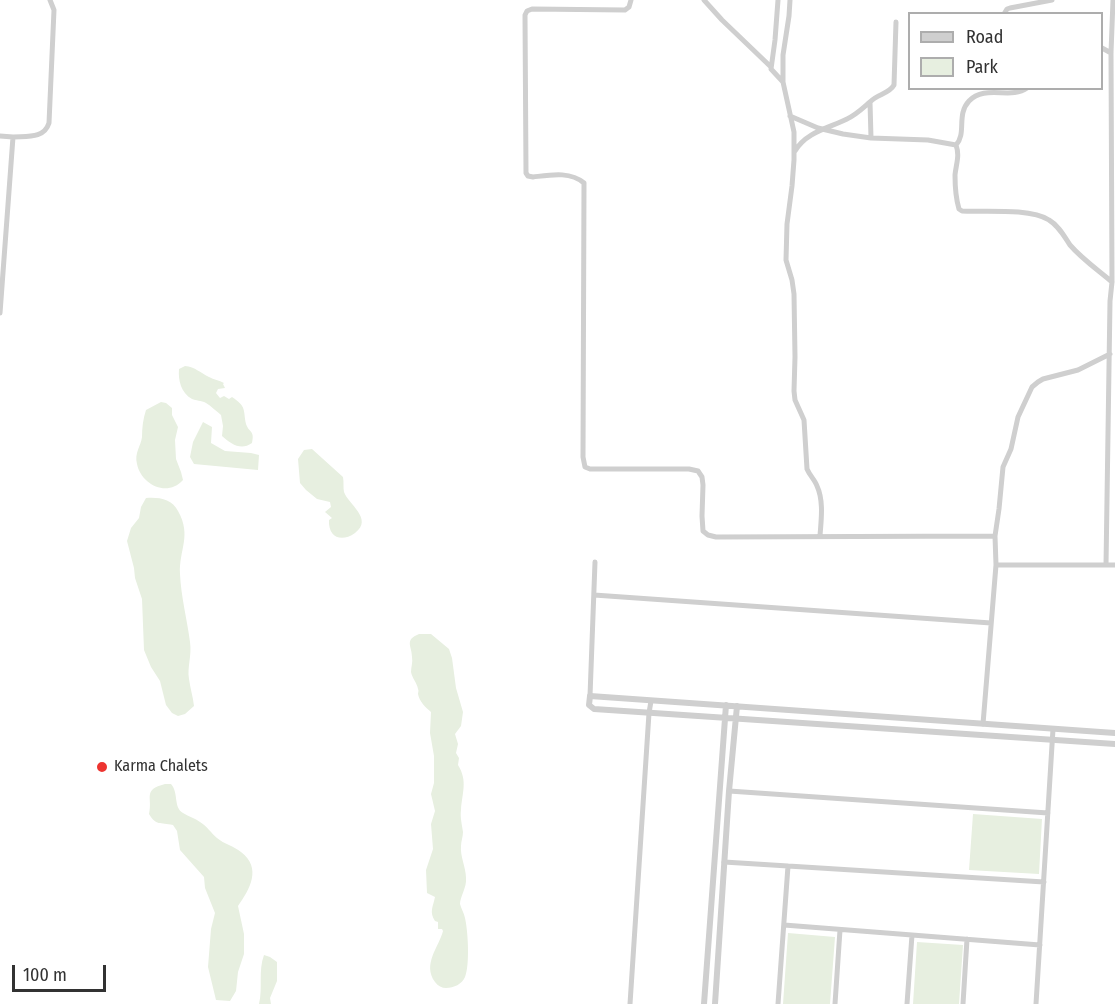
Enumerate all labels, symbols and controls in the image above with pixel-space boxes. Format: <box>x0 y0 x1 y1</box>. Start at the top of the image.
legend <box>908 12 1103 90</box>
text: Road <box>966 26 1003 48</box>
text: Park <box>966 56 998 78</box>
place label: Karma Chalets <box>114 757 208 777</box>
marker: Karma Chalets <box>95 760 109 774</box>
scale bar <box>15 953 110 991</box>
text: 100 m <box>23 964 67 986</box>

